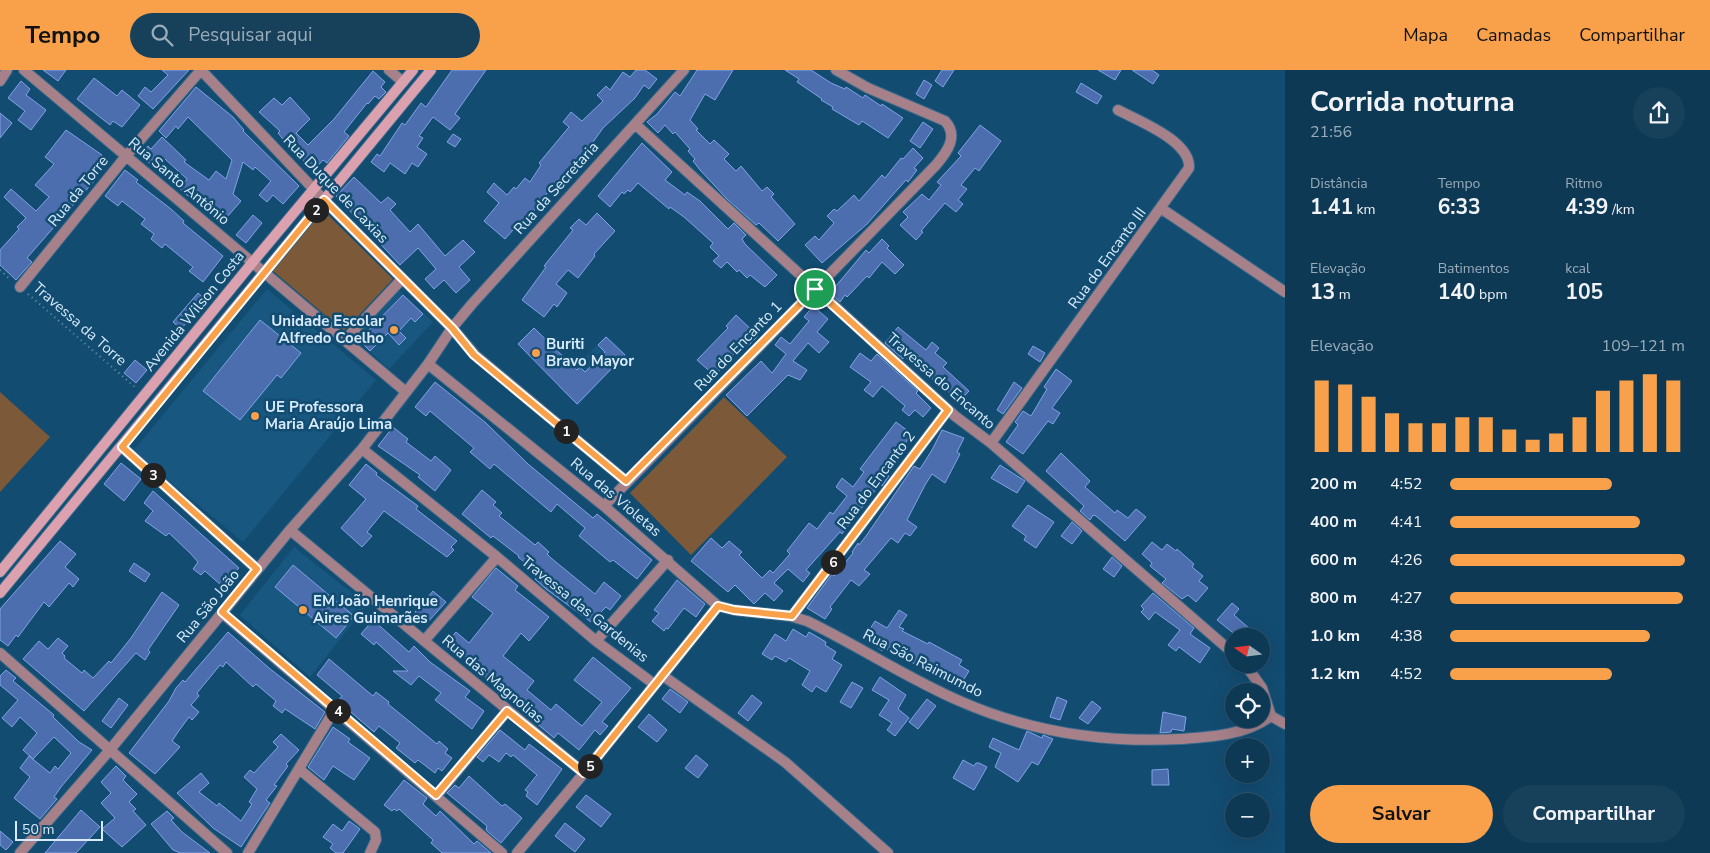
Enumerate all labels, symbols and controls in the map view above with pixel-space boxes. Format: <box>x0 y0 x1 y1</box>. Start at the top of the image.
search box <box>130 13 480 58</box>
text: Tempo <box>25 19 100 51</box>
icon: search <box>148 21 176 49</box>
text: Pesquisar aqui <box>188 22 312 48</box>
text: Mapa <box>1403 23 1448 47</box>
text: Camadas <box>1476 23 1551 47</box>
text: Compartilhar <box>1579 23 1685 47</box>
text: Corrida noturna <box>1310 83 1515 121</box>
button: share <box>1633 87 1685 139</box>
text: 21:56 <box>1310 121 1352 143</box>
street label: Rua Duque de Caxias <box>279 130 393 248</box>
street label: Rua Santo Antônio <box>124 133 234 229</box>
street label: Rua da Secretaria <box>509 137 603 239</box>
street label: Rua da Torre <box>43 151 113 231</box>
text: Distância <box>1310 174 1368 193</box>
text: Tempo <box>1438 174 1480 193</box>
text: Ritmo <box>1565 174 1603 193</box>
text: 1.41 <box>1310 193 1353 221</box>
text: 6:33 <box>1438 193 1481 221</box>
text: 4:39 <box>1565 193 1608 221</box>
pin: 2 <box>304 198 328 222</box>
text: km <box>1353 200 1376 219</box>
text: /km <box>1608 200 1635 219</box>
text: 2 <box>312 201 321 220</box>
street label: Rua do Encanto III <box>1063 203 1151 313</box>
street label: Avenida Wilson Costa <box>139 247 249 375</box>
text: Elevação <box>1310 259 1366 278</box>
text: Batimentos <box>1438 259 1509 278</box>
text: kcal <box>1565 259 1590 278</box>
pin <box>794 268 836 310</box>
icon: arrive <box>801 275 829 303</box>
street label: Travessa da Torre <box>29 278 131 370</box>
text: 13 <box>1310 278 1335 306</box>
text: 140 <box>1438 278 1475 306</box>
text: 105 <box>1565 278 1603 306</box>
text: m <box>1335 285 1351 304</box>
text: bpm <box>1475 285 1507 304</box>
street label: Rua do Encanto 1 <box>690 297 786 395</box>
place label: Unidade Escolar Alfredo Coelho <box>271 311 384 348</box>
marker: Unidade Escolar Alfredo Coelho <box>388 324 400 336</box>
street label: Travessa do Encanto <box>882 328 1000 434</box>
place label: Buriti Bravo Mayor <box>546 334 634 371</box>
text: Elevação <box>1310 335 1374 357</box>
text: 109–121 m <box>1602 335 1685 357</box>
marker: Buriti Bravo Mayor <box>530 347 542 359</box>
place label: UE Professora Maria Araújo Lima <box>265 397 392 434</box>
marker: UE Professora Maria Araújo Lima <box>249 410 261 422</box>
pin: 1 <box>554 418 578 444</box>
text: 1 <box>562 422 571 441</box>
street label: Rua do Encanto 2 <box>832 427 920 533</box>
street label: Rua das Violetas <box>566 453 666 541</box>
pin: 3 <box>140 462 166 488</box>
text: 3 <box>149 466 158 485</box>
text: 200 m <box>1310 473 1357 495</box>
text: 4:52 <box>1390 473 1422 495</box>
text: 400 m <box>1310 511 1357 533</box>
text: 4:41 <box>1390 511 1422 533</box>
text: 600 m <box>1310 549 1357 571</box>
text: 4:26 <box>1390 549 1422 571</box>
pin: 6 <box>820 550 846 574</box>
street label: Travessa das Gardenias <box>517 551 653 667</box>
text: 6 <box>829 553 838 572</box>
street label: Rua São João <box>172 565 244 647</box>
text: 800 m <box>1310 587 1357 609</box>
text: 4:27 <box>1390 587 1422 609</box>
place label: EM João Henrique Aires Guimarães <box>313 591 438 628</box>
marker: EM João Henrique Aires Guimarães <box>297 604 309 616</box>
street label: Rua São Raimumdo <box>860 624 986 702</box>
text: 1.0 km <box>1310 625 1360 647</box>
text: 4:38 <box>1390 625 1422 647</box>
north arrow <box>1225 628 1270 672</box>
map controls <box>1225 628 1270 838</box>
street label: Rua das Magnolias <box>438 630 548 728</box>
text: 1.2 km <box>1310 663 1360 685</box>
text: 4:52 <box>1390 663 1422 685</box>
button: locate <box>1225 683 1270 728</box>
pin: 4 <box>326 698 350 724</box>
text: 4 <box>334 702 343 721</box>
button: + <box>1225 738 1270 783</box>
pin: 5 <box>578 754 602 778</box>
text: 5 <box>586 757 595 776</box>
button: Salvar <box>1310 785 1493 843</box>
button: Compartilhar <box>1503 785 1685 843</box>
button: − <box>1225 793 1270 838</box>
scale bar <box>15 818 102 841</box>
text: 50 m <box>22 820 54 839</box>

